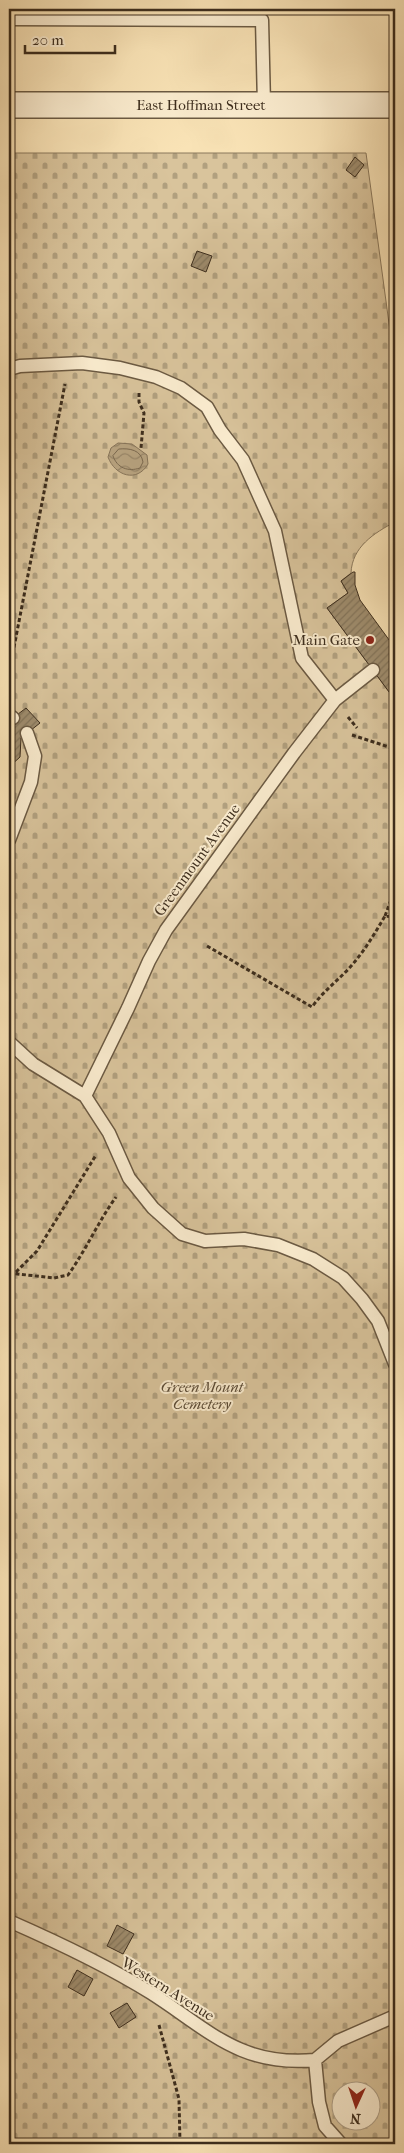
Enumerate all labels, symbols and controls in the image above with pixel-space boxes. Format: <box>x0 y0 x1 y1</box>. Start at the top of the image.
scale bar <box>25 22 115 54</box>
text: 20 m <box>32 31 64 49</box>
street label: East Hoffman Street <box>136 96 266 114</box>
place label: Main Gate <box>293 631 361 649</box>
marker: Main Gate <box>364 634 376 646</box>
street label: Greenmount Avenue <box>150 800 244 920</box>
park label: Green Mount Cemetery <box>161 1378 245 1413</box>
street label: Western Avenue <box>117 1953 218 2025</box>
north arrow <box>332 2080 382 2130</box>
text: N <box>349 2110 361 2127</box>

